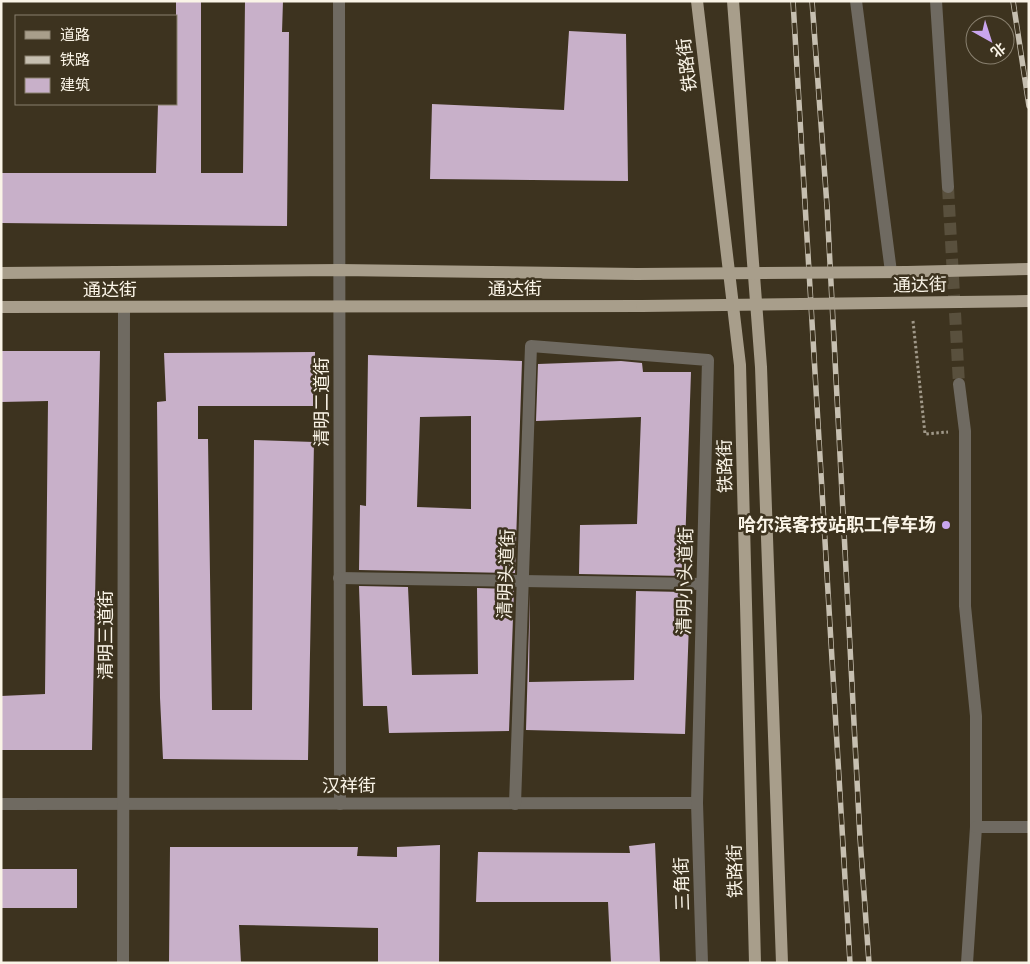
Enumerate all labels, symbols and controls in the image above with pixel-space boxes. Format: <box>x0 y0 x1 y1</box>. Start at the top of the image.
legend <box>15 15 178 105</box>
north arrow <box>965 15 1015 65</box>
text: 道路 <box>60 26 90 44</box>
street label: 铁路街 <box>673 37 701 93</box>
text: 北 <box>987 39 1009 61</box>
text: 铁路 <box>60 51 90 69</box>
text: 建筑 <box>60 76 90 94</box>
street label: 通达街 <box>893 274 947 296</box>
street label: 通达街 <box>488 278 542 300</box>
street label: 通达街 <box>83 279 137 301</box>
street label: 清明二道街 <box>311 357 333 447</box>
street label: 铁路街 <box>714 439 736 493</box>
place label: 哈尔滨客技站职工停车场 <box>738 514 936 536</box>
marker: 哈尔滨客技站职工停车场 <box>940 519 952 531</box>
street label: 清明小头道街 <box>673 527 697 635</box>
street label: 清明头道街 <box>493 529 519 619</box>
street label: 清明三道街 <box>95 590 117 680</box>
street label: 汉祥街 <box>322 775 376 797</box>
street label: 铁路街 <box>724 844 746 898</box>
street label: 三角街 <box>670 857 694 911</box>

